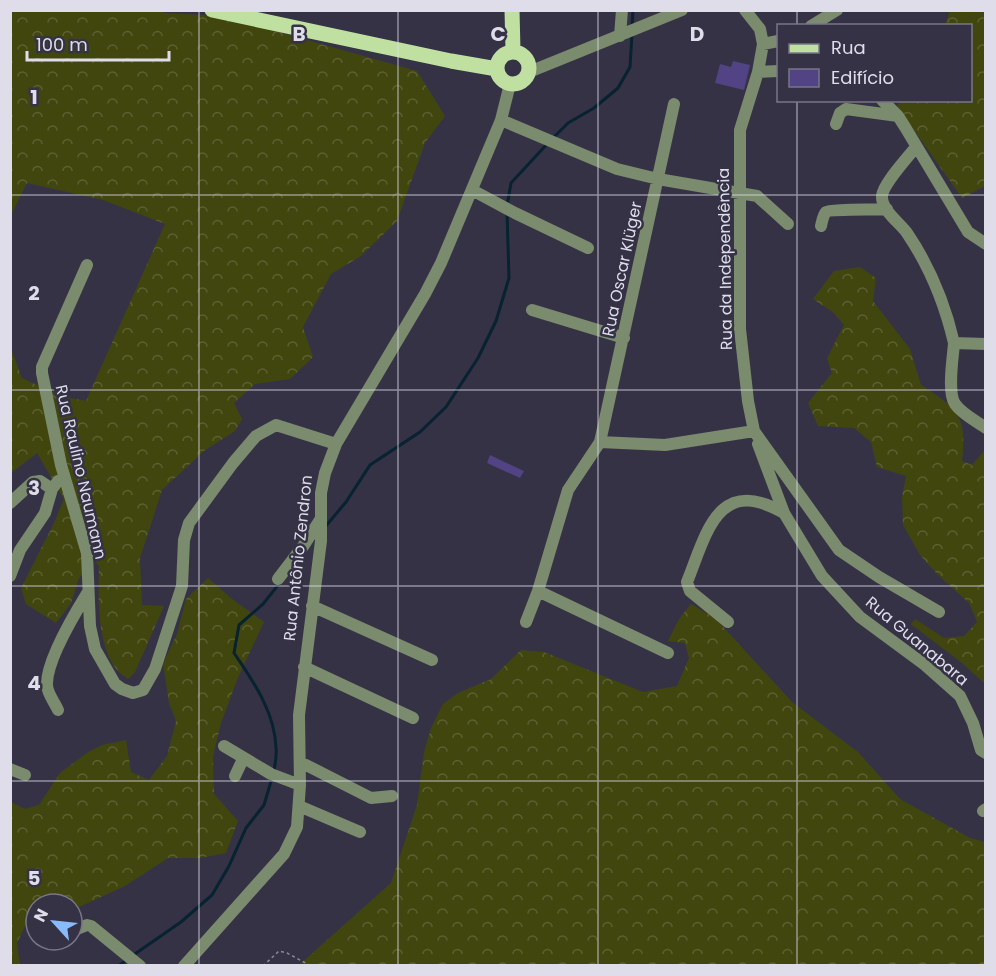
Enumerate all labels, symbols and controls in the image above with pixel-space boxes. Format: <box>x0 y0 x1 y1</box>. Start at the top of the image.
text: B <box>292 20 306 48</box>
text: C <box>490 20 506 48</box>
text: D <box>690 20 704 48</box>
scale bar <box>27 24 170 62</box>
legend <box>777 24 972 102</box>
text: 100 m <box>36 32 88 57</box>
text: Rua <box>831 35 866 60</box>
text: Edifício <box>831 65 894 90</box>
text: 1 <box>30 83 38 111</box>
street label: Rua da Independência <box>712 168 738 350</box>
street label: Rua Oscar Klüger <box>596 199 648 339</box>
text: 2 <box>28 279 40 307</box>
street label: Rua Raulino Naumann <box>50 382 112 562</box>
text: 3 <box>28 474 40 502</box>
street label: Rua Antônio Zendron <box>278 474 318 642</box>
street label: Rua Guanabara <box>861 591 973 691</box>
text: 4 <box>27 669 41 697</box>
text: 5 <box>28 864 41 892</box>
north arrow <box>24 892 84 952</box>
text: N <box>28 905 54 926</box>

